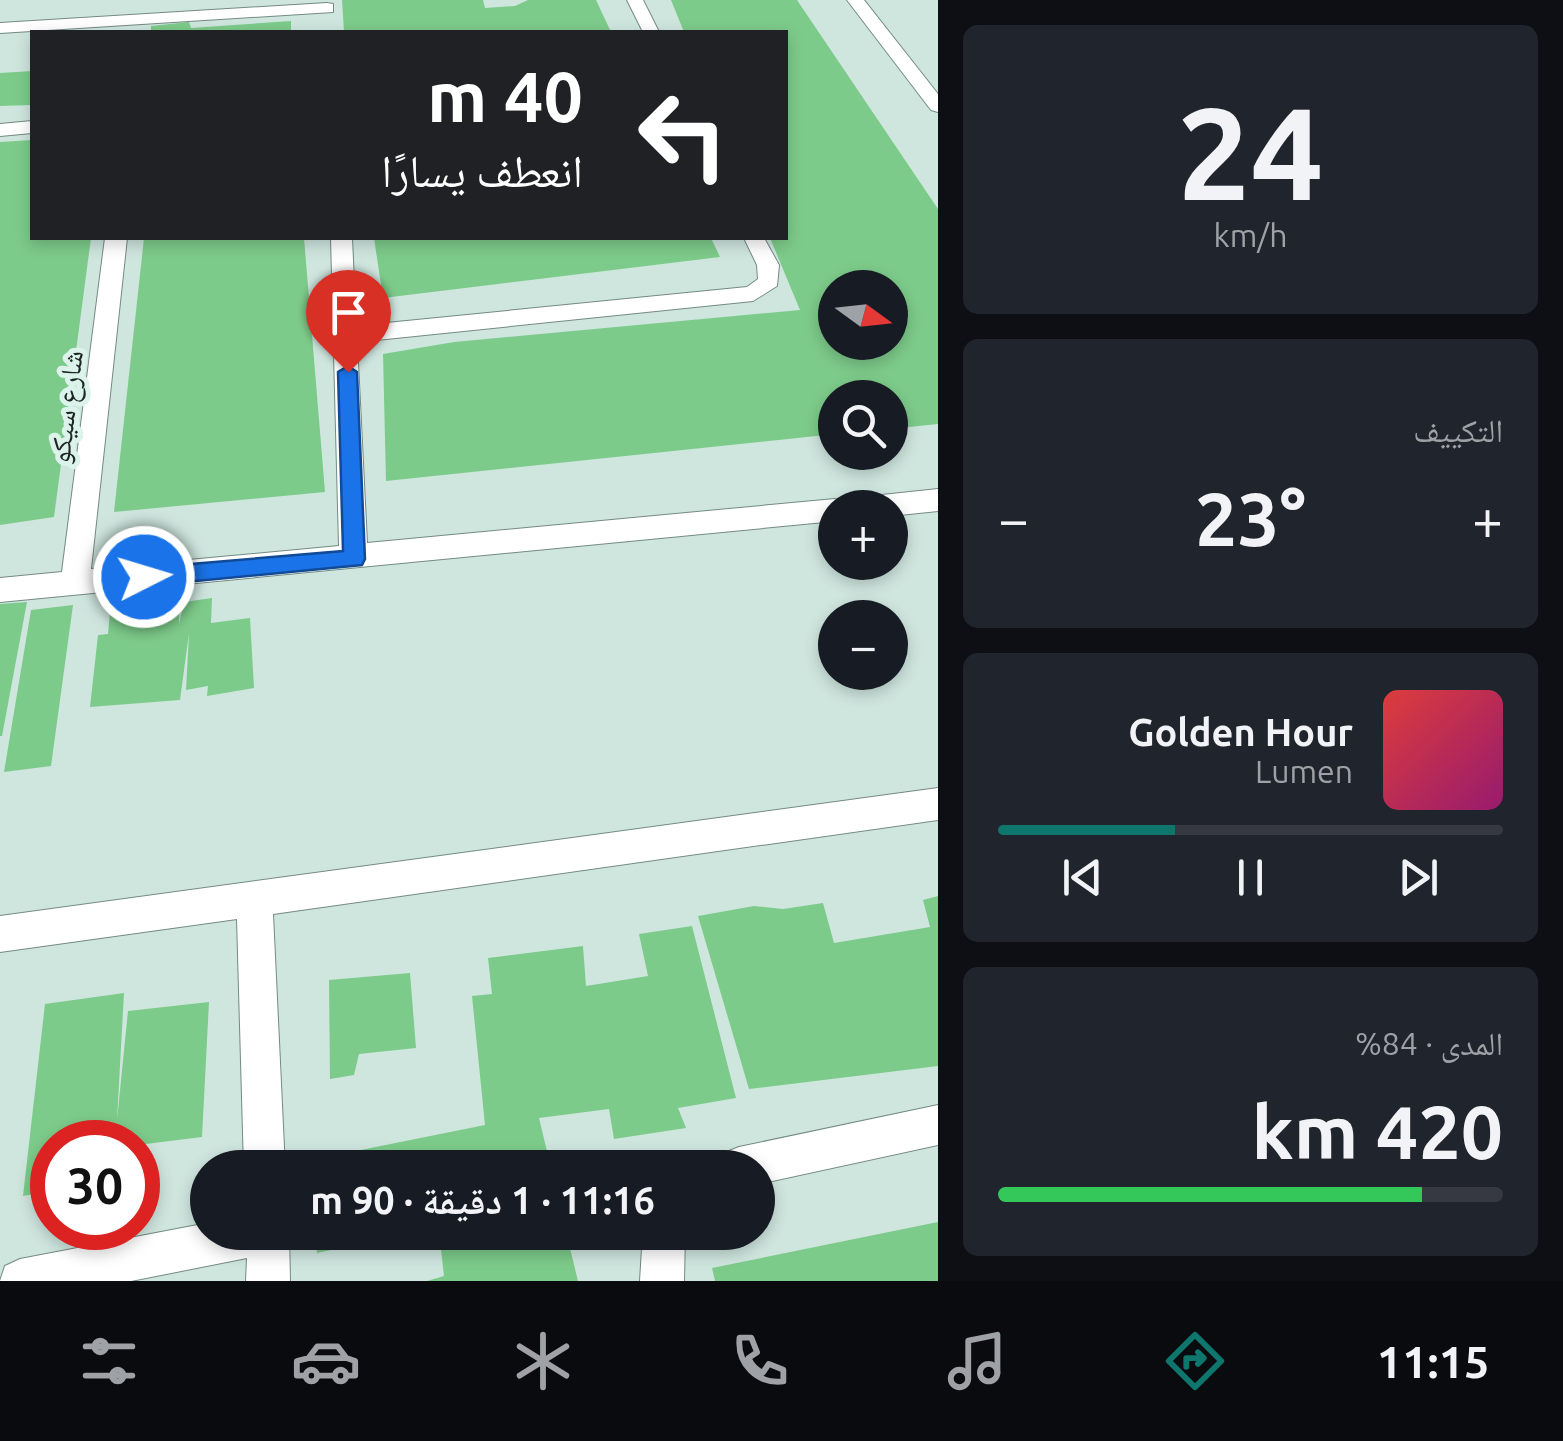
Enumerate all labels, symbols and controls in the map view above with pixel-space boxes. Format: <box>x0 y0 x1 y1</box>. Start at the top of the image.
text: 40 m <box>427 57 583 135</box>
icon: left <box>618 70 748 200</box>
text: 24 <box>1177 79 1324 225</box>
text: انعطف يسارًا <box>381 145 583 196</box>
text: km/h <box>1214 217 1287 253</box>
pin <box>306 270 391 373</box>
north arrow <box>818 270 908 360</box>
map controls <box>818 270 908 690</box>
icon: arrive <box>321 285 376 340</box>
street label: شارع سيكو <box>43 348 91 466</box>
button: search <box>818 380 908 470</box>
text: التكييف <box>1413 412 1503 448</box>
text: 23° <box>1195 476 1306 560</box>
text: − <box>998 488 1029 549</box>
text: + <box>1472 488 1503 549</box>
button: + <box>818 490 908 580</box>
position arrow <box>92 525 196 629</box>
button: − <box>818 600 908 690</box>
text: Golden Hour <box>1128 711 1353 753</box>
text: Lumen <box>1255 753 1353 789</box>
icon: previous <box>1055 850 1110 905</box>
icon: pause <box>1223 850 1278 905</box>
icon: next <box>1391 850 1446 905</box>
text: المدى · 84% <box>1355 1025 1503 1061</box>
text: 420 km <box>1252 1089 1503 1173</box>
speed limit sign: 30 <box>30 1120 160 1250</box>
text: 11:16 · 1 دقيقة · 90 m <box>310 1179 655 1221</box>
icon: filters <box>74 1326 144 1396</box>
icon: car <box>291 1326 361 1396</box>
icon: climate <box>508 1326 578 1396</box>
icon: phone <box>725 1326 795 1396</box>
icon: music <box>942 1326 1012 1396</box>
icon: directions <box>1160 1326 1230 1396</box>
text: 11:15 <box>1377 1336 1489 1387</box>

